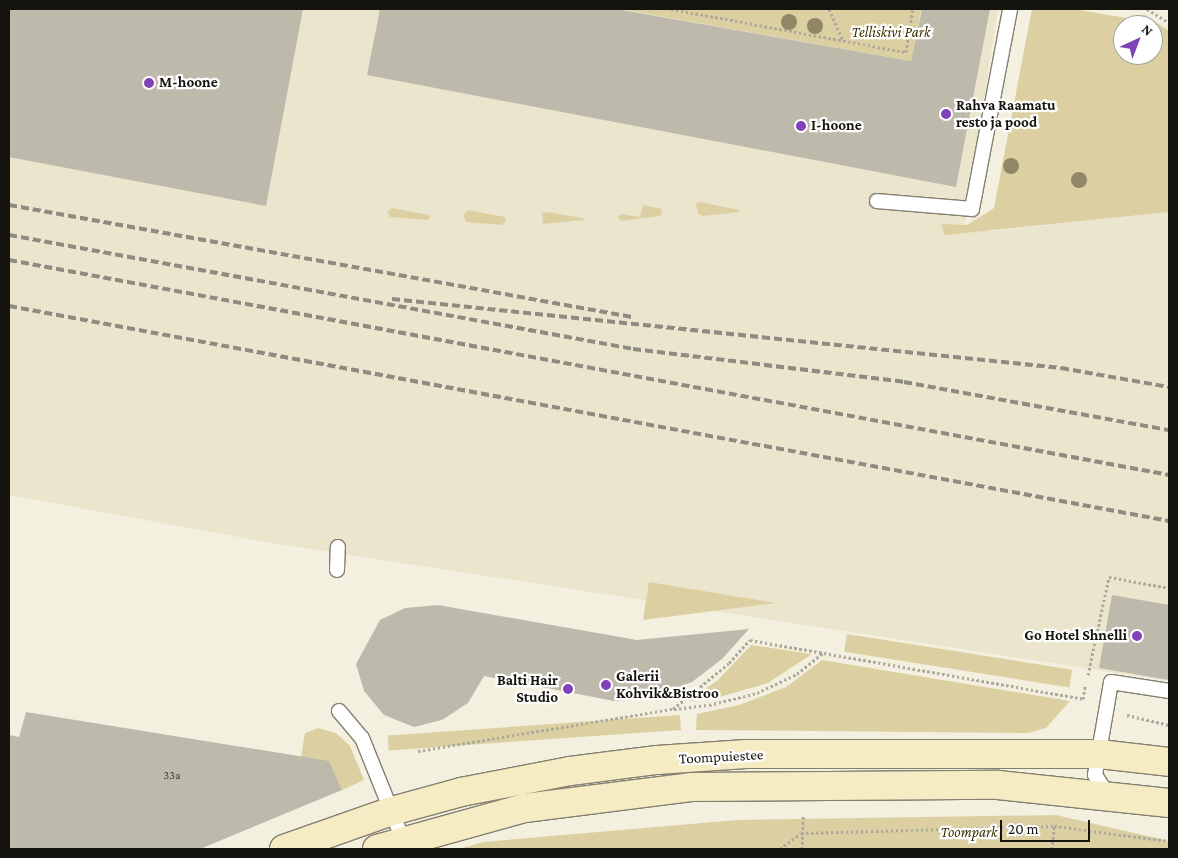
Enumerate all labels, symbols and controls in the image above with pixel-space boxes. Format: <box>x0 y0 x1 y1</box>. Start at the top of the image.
north arrow <box>1113 15 1163 65</box>
text: N <box>1139 21 1156 39</box>
park label: Telliskivi Park <box>852 24 930 42</box>
place label: M-hoone <box>159 74 218 92</box>
marker: M-hoone <box>143 77 155 89</box>
place label: Rahva Raamatu resto ja pood <box>956 96 1056 131</box>
marker: Rahva Raamatu resto ja pood <box>940 108 952 120</box>
place label: I-hoone <box>811 117 862 135</box>
marker: I-hoone <box>795 120 807 132</box>
place label: Go Hotel Shnelli <box>1024 627 1127 645</box>
marker: Go Hotel Shnelli <box>1131 630 1143 642</box>
place label: Galerii Kohvik&Bistroo <box>616 667 719 702</box>
place label: Balti Hair Studio <box>497 671 558 706</box>
marker: Galerii Kohvik&Bistroo <box>600 679 612 691</box>
marker: Balti Hair Studio <box>562 683 574 695</box>
street label: Toompuiestee <box>678 746 764 768</box>
house number: 33a <box>164 769 180 783</box>
scale bar <box>1003 810 1093 842</box>
text: 20 m <box>1008 821 1039 837</box>
park label: Toompark <box>940 824 998 842</box>

